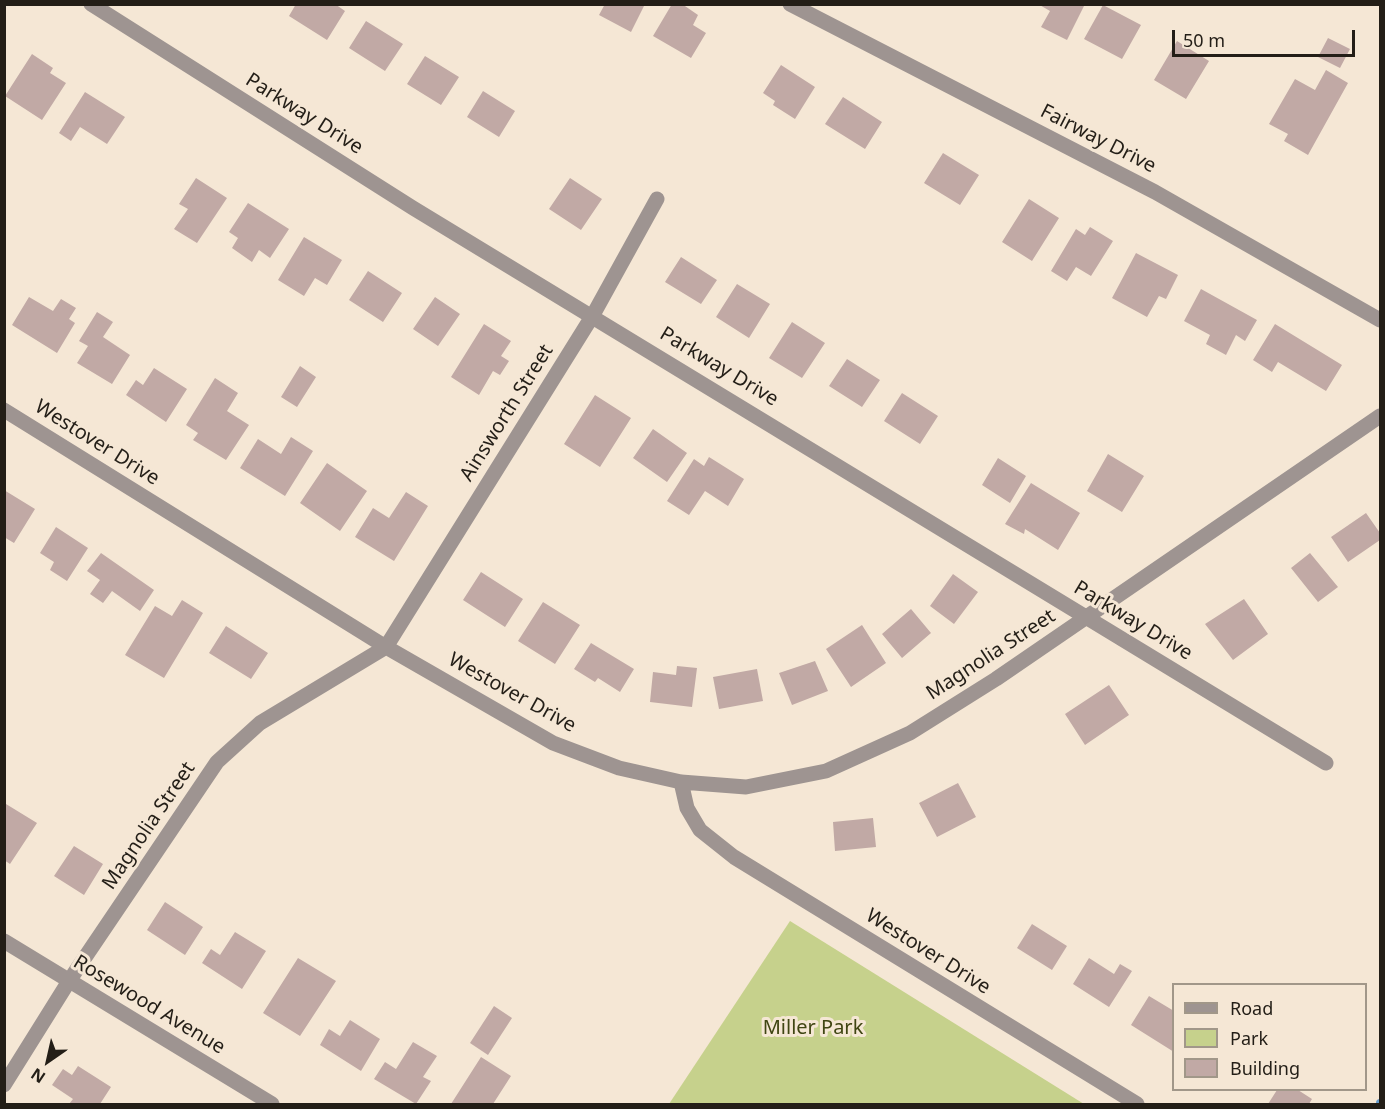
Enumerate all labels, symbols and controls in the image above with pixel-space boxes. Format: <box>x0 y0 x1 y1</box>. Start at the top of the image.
scale bar <box>1175 18 1358 56</box>
text: 50 m <box>1183 28 1225 52</box>
street label: Parkway Drive <box>241 68 367 160</box>
street label: Fairway Drive <box>1036 100 1160 178</box>
street label: Parkway Drive <box>655 322 783 412</box>
street label: Ainsworth Street <box>455 340 559 486</box>
street label: Westover Drive <box>30 395 164 491</box>
street label: Parkway Drive <box>1069 576 1197 666</box>
street label: Magnolia Street <box>922 604 1060 706</box>
street label: Westover Drive <box>444 648 580 738</box>
street label: Magnolia Street <box>97 758 201 894</box>
street label: Westover Drive <box>861 904 995 1000</box>
street label: Rosewood Avenue <box>69 950 229 1060</box>
legend <box>1172 983 1367 1091</box>
text: Road <box>1230 996 1273 1020</box>
park label: Miller Park <box>763 1016 863 1040</box>
text: Park <box>1230 1026 1268 1050</box>
north arrow <box>18 1031 78 1091</box>
text: Building <box>1230 1056 1300 1080</box>
text: N <box>26 1063 49 1089</box>

